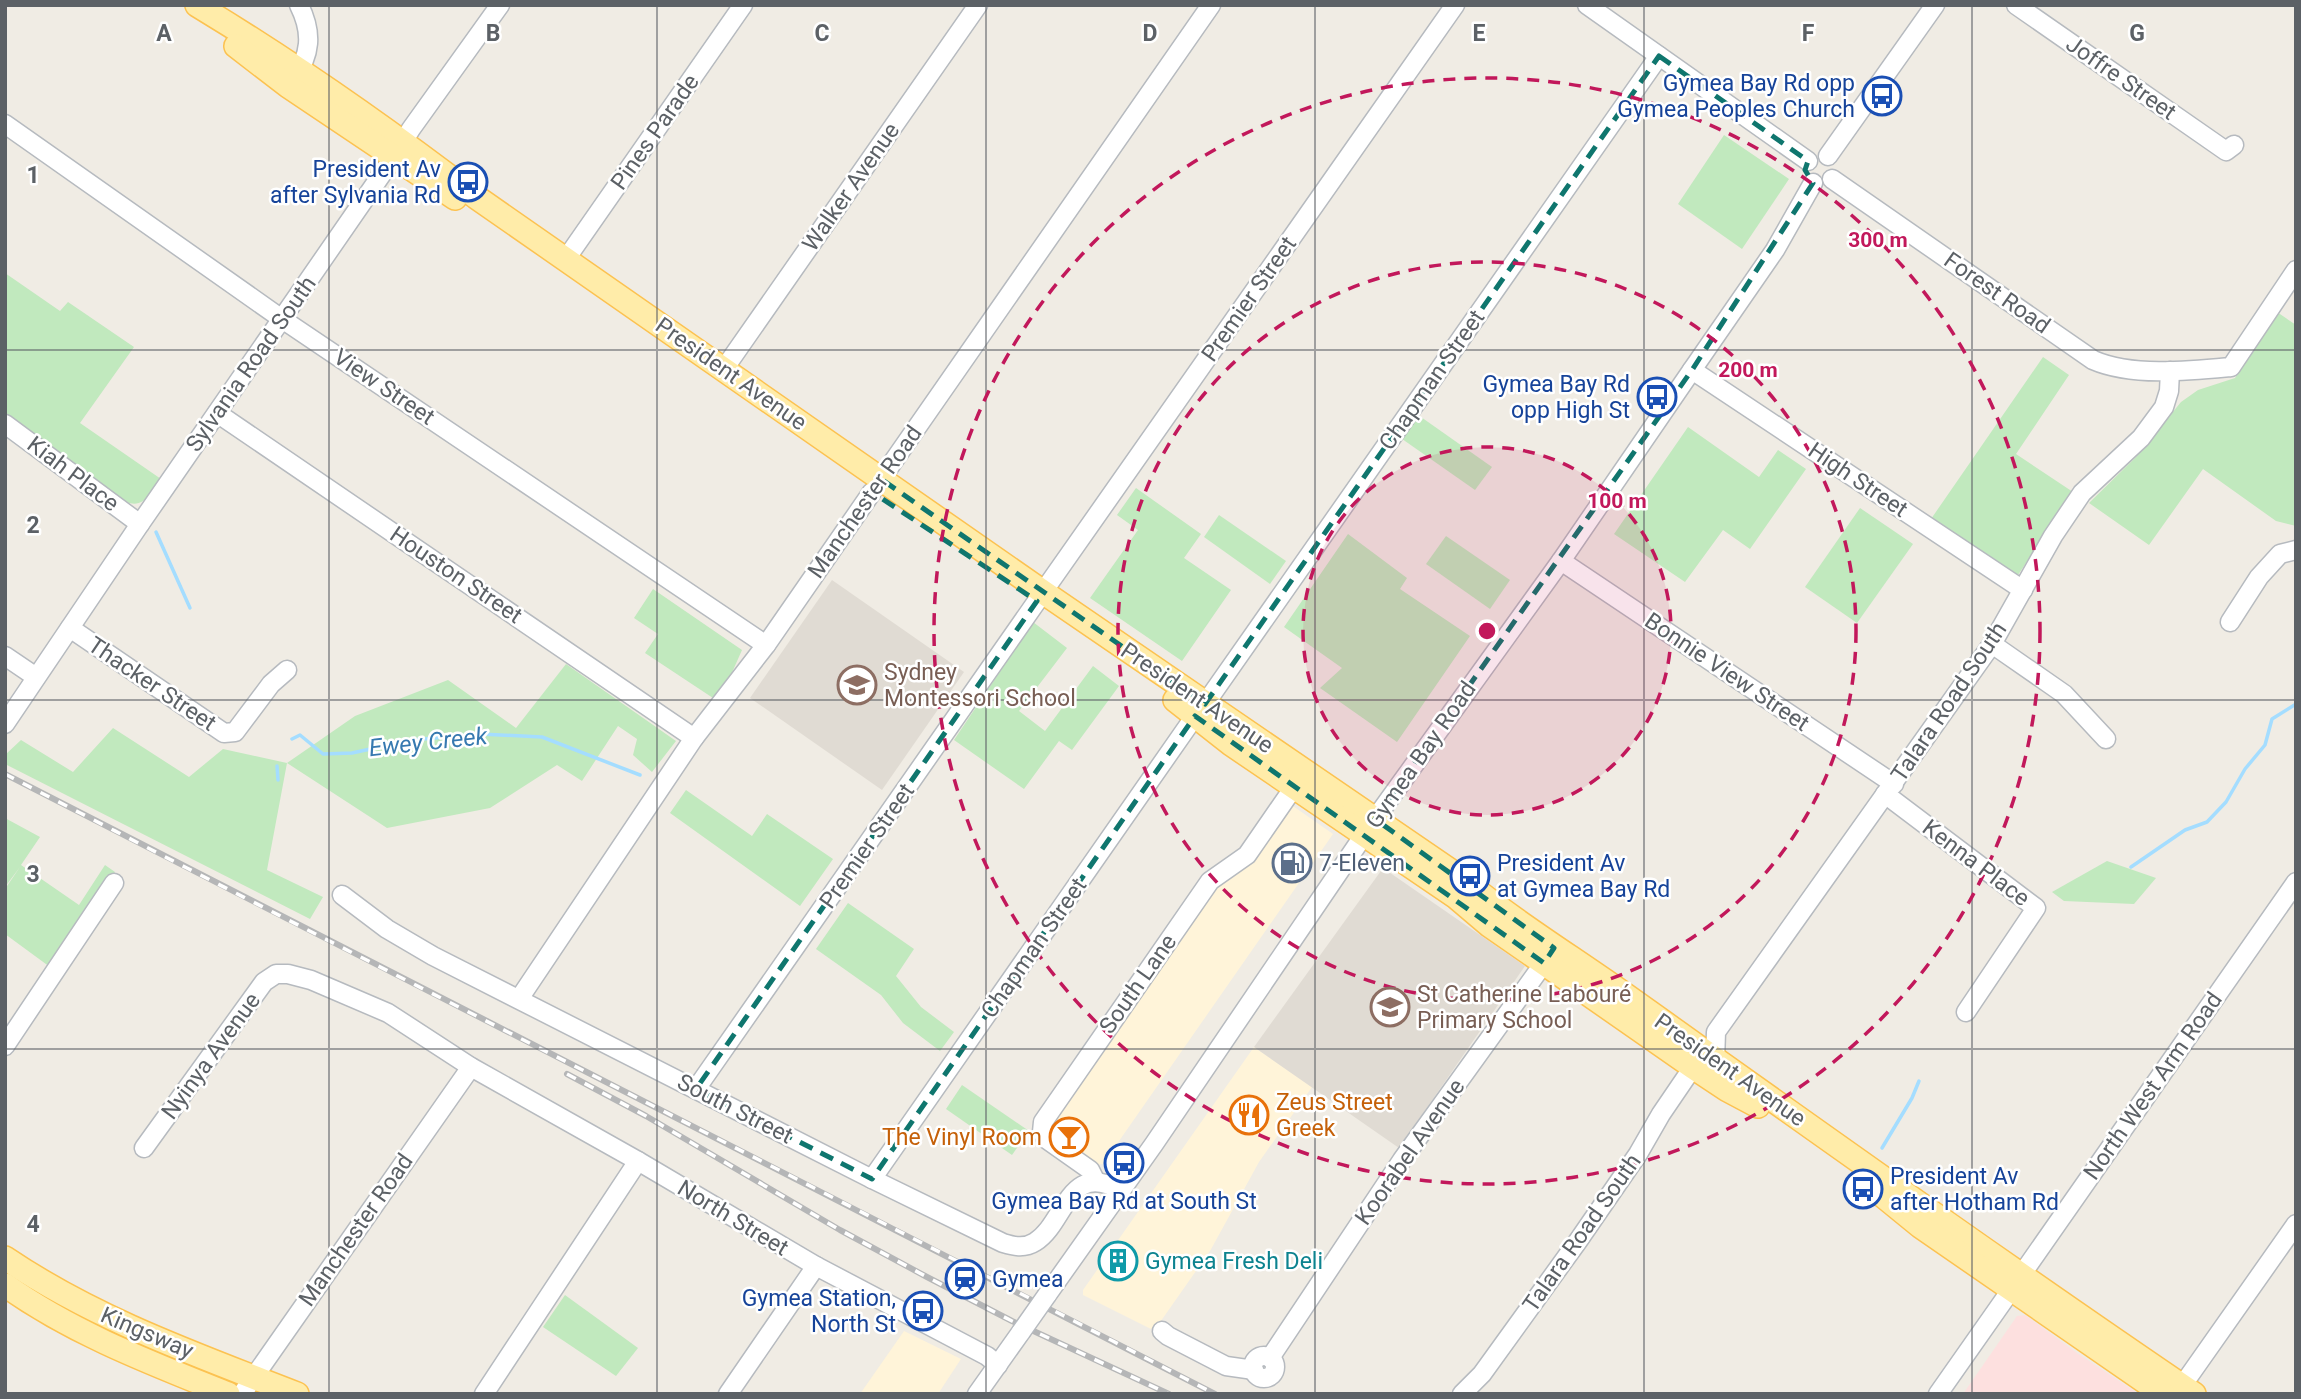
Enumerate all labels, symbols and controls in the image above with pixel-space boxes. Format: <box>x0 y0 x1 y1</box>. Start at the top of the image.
text: A <box>156 20 172 47</box>
text: B <box>486 20 500 47</box>
text: C <box>814 20 830 47</box>
text: D <box>1143 20 1157 47</box>
text: E <box>1473 20 1486 47</box>
text: F <box>1802 20 1815 47</box>
text: G <box>2129 20 2145 47</box>
street label: Joffre Street <box>2061 30 2181 126</box>
street label: Pines Parade <box>605 69 705 195</box>
place label: Gymea Bay Rd opp Gymea Peoples Church <box>1617 70 1855 123</box>
bus stop icon: Gymea Bay Rd opp Gymea Peoples Church <box>1861 75 1903 117</box>
street label: Walker Avenue <box>797 118 905 256</box>
place label: President Av after Sylvania Rd <box>270 156 441 209</box>
bus stop icon: President Av after Sylvania Rd <box>447 161 489 203</box>
text: 1 <box>26 162 40 189</box>
text: 300 m <box>1848 228 1908 252</box>
street label: Premier Street <box>1196 231 1302 367</box>
street label: Forest Road <box>1939 247 2055 339</box>
street label: Sylvania Road South <box>180 271 322 457</box>
street label: Chapman Street <box>1374 305 1490 455</box>
street label: President Avenue <box>650 312 812 436</box>
street label: View Street <box>328 343 440 431</box>
text: 200 m <box>1718 358 1778 382</box>
place label: Gymea Bay Rd opp High St <box>1482 371 1630 424</box>
bus stop icon: Gymea Bay Rd opp High St <box>1636 376 1678 418</box>
street label: Manchester Road <box>802 421 928 583</box>
street label: Kiah Place <box>22 431 124 517</box>
street label: High Street <box>1803 437 1913 523</box>
text: 100 m <box>1587 489 1647 513</box>
text: 2 <box>26 512 40 539</box>
street label: Houston Street <box>385 521 527 629</box>
street label: Bonnie View Street <box>1640 607 1814 737</box>
street label: Talara Road South <box>1886 617 2012 787</box>
centre of rings <box>1475 619 1499 643</box>
street label: Thacker Street <box>83 631 221 737</box>
street label: President Avenue <box>1116 637 1278 759</box>
place label: Sydney Montessori School <box>884 659 1076 712</box>
school or university icon: Sydney Montessori School <box>836 664 878 706</box>
street label: Gymea Bay Road <box>1360 676 1482 834</box>
water label: Ewey Creek <box>367 722 490 762</box>
street label: Premier Street <box>814 778 920 914</box>
street label: Kenna Place <box>1917 814 2035 912</box>
fuel station icon: 7-Eleven <box>1271 842 1313 884</box>
place label: 7-Eleven <box>1319 850 1405 877</box>
place label: President Av at Gymea Bay Rd <box>1497 850 1670 903</box>
bus stop icon: President Av at Gymea Bay Rd <box>1449 855 1491 897</box>
text: 3 <box>26 861 40 888</box>
street label: Chapman Street <box>976 873 1092 1023</box>
street label: South Lane <box>1094 929 1182 1039</box>
place label: St Catherine Labouré Primary School <box>1417 981 1631 1034</box>
school or university icon: St Catherine Labouré Primary School <box>1369 986 1411 1028</box>
street label: Nyinya Avenue <box>156 987 266 1125</box>
street label: North West Arm Road <box>2078 987 2228 1185</box>
street label: President Avenue <box>1649 1008 1811 1132</box>
street label: South Street <box>673 1068 797 1150</box>
street label: Koorabel Avenue <box>1350 1074 1470 1230</box>
place label: Zeus Street Greek <box>1276 1089 1393 1142</box>
restaurant icon: Zeus Street Greek <box>1228 1094 1270 1136</box>
bar icon: The Vinyl Room <box>1048 1116 1090 1158</box>
place label: The Vinyl Room <box>882 1124 1042 1151</box>
bus stop icon: Gymea Bay Rd at South St <box>1103 1142 1145 1184</box>
street label: Manchester Road <box>293 1149 419 1311</box>
street label: Talara Road South <box>1517 1149 1647 1317</box>
place label: President Av after Hotham Rd <box>1890 1163 2059 1216</box>
bus stop icon: President Av after Hotham Rd <box>1842 1168 1884 1210</box>
street label: North Street <box>673 1174 793 1262</box>
place label: Gymea Bay Rd at South St <box>991 1188 1257 1215</box>
text: 4 <box>26 1211 40 1238</box>
building icon: Gymea Fresh Deli <box>1097 1240 1139 1282</box>
place label: Gymea Fresh Deli <box>1145 1248 1323 1275</box>
station icon: Gymea <box>944 1258 986 1300</box>
place label: Gymea <box>992 1266 1063 1293</box>
place label: Gymea Station, North St <box>742 1285 896 1338</box>
bus stop icon: Gymea Station, North St <box>902 1290 944 1332</box>
street label: Kingsway <box>97 1301 197 1365</box>

